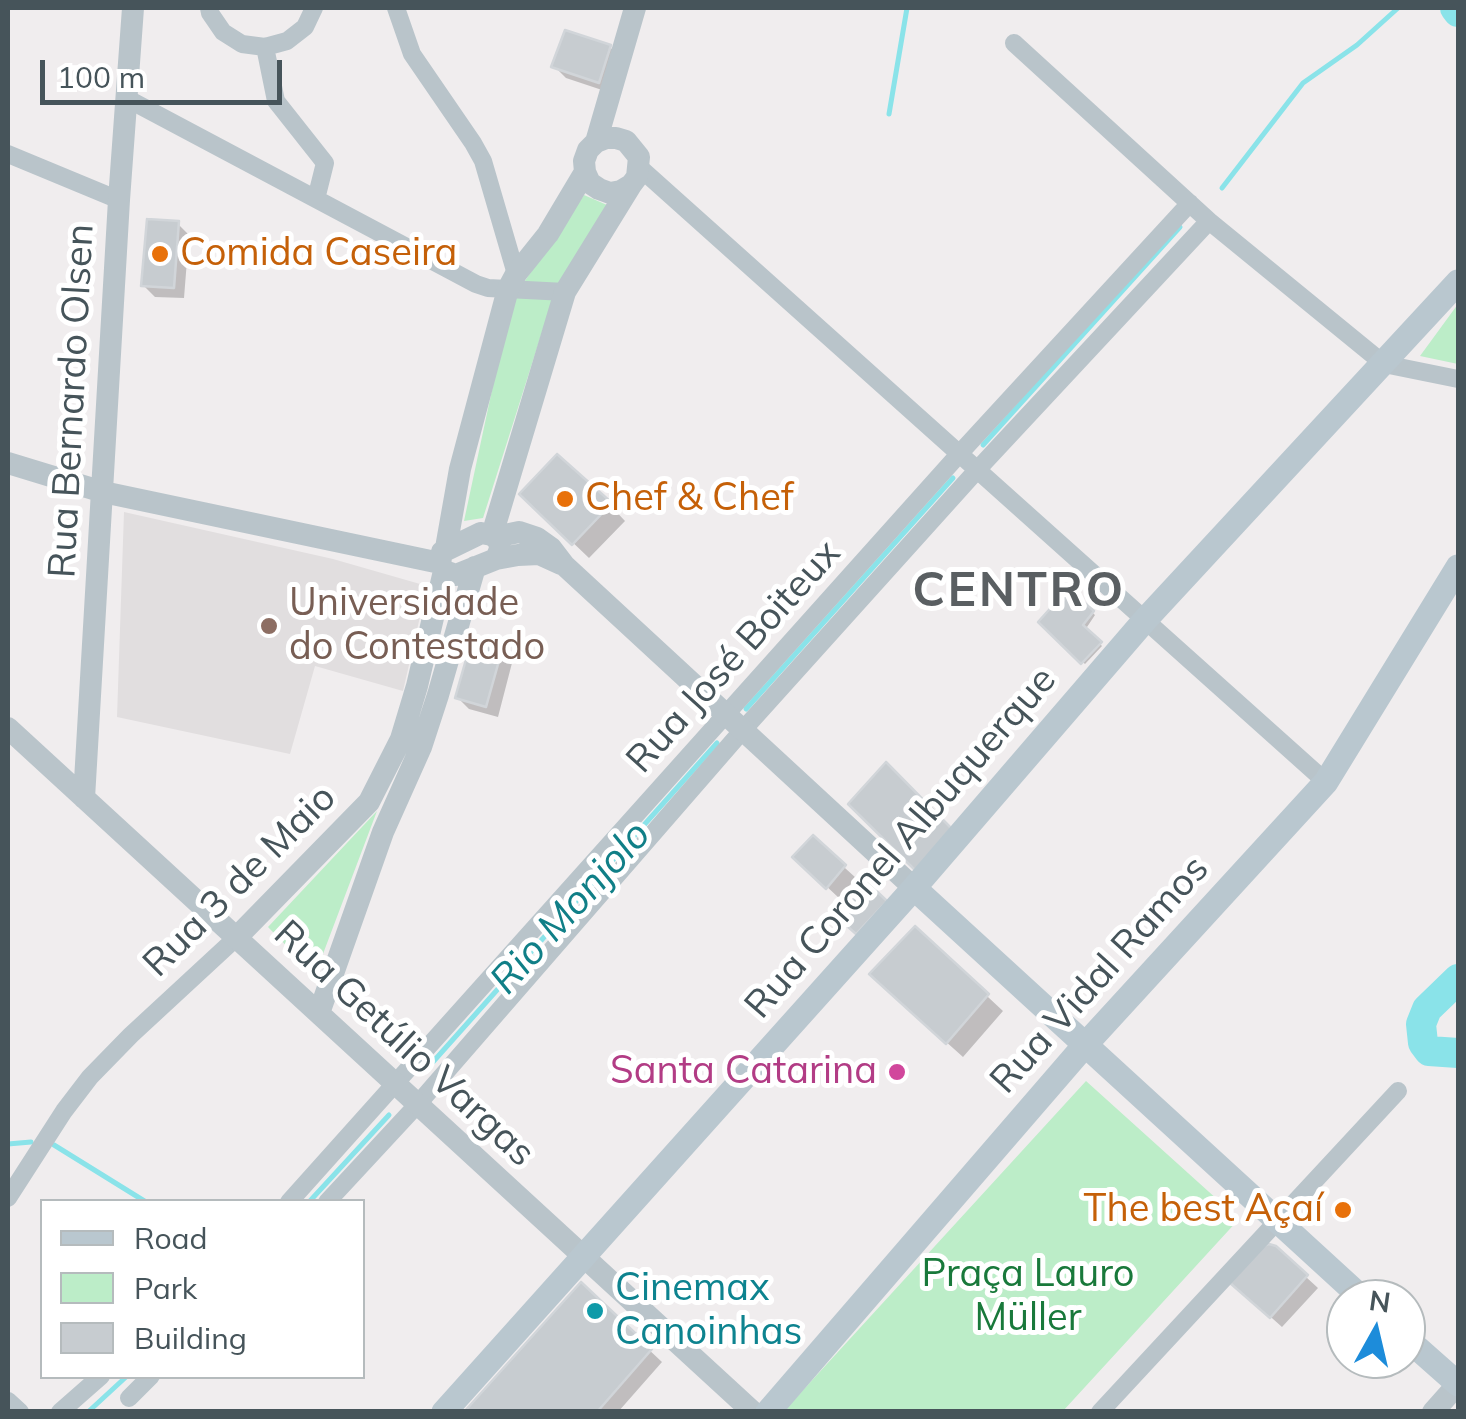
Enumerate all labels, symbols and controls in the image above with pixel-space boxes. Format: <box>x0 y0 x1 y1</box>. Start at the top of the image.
scale bar <box>45 40 288 102</box>
text: 100 m <box>57 58 145 96</box>
street label: Rua Bernardo Olsen <box>40 223 104 579</box>
place label: Comida Caseira <box>180 231 457 277</box>
marker: Comida Caseira <box>149 243 171 265</box>
place label: Chef & Chef <box>585 476 794 522</box>
marker: Chef & Chef <box>554 488 576 510</box>
street label: Rua José Boiteux <box>618 531 850 783</box>
district label: CENTRO <box>912 563 1126 621</box>
place label: Universidade do Contestado <box>289 581 545 670</box>
marker: Universidade do Contestado <box>258 615 280 637</box>
street label: Rua Coronel Albuquerque <box>736 658 1066 1028</box>
street label: Rua 3 de Maio <box>134 775 346 987</box>
water label: Rio Monjolo <box>481 812 661 1004</box>
street label: Rua Vidal Ramos <box>981 847 1219 1103</box>
street label: Rua Getúlio Vargas <box>264 912 544 1176</box>
place label: Santa Catarina <box>610 1049 877 1095</box>
marker: Santa Catarina <box>886 1061 908 1083</box>
place label: The best Açaí <box>1084 1187 1323 1233</box>
legend <box>40 1199 365 1379</box>
marker: The best Açaí <box>1332 1199 1354 1221</box>
text: Road <box>134 1219 208 1257</box>
park label: Praça Lauro Müller <box>922 1252 1134 1342</box>
place label: Cinemax Canoinhas <box>615 1266 802 1356</box>
text: Park <box>134 1269 197 1307</box>
north arrow <box>1326 1279 1426 1379</box>
text: N <box>1367 1282 1393 1320</box>
marker: Cinemax Canoinhas <box>584 1300 606 1322</box>
text: Building <box>134 1319 247 1357</box>

